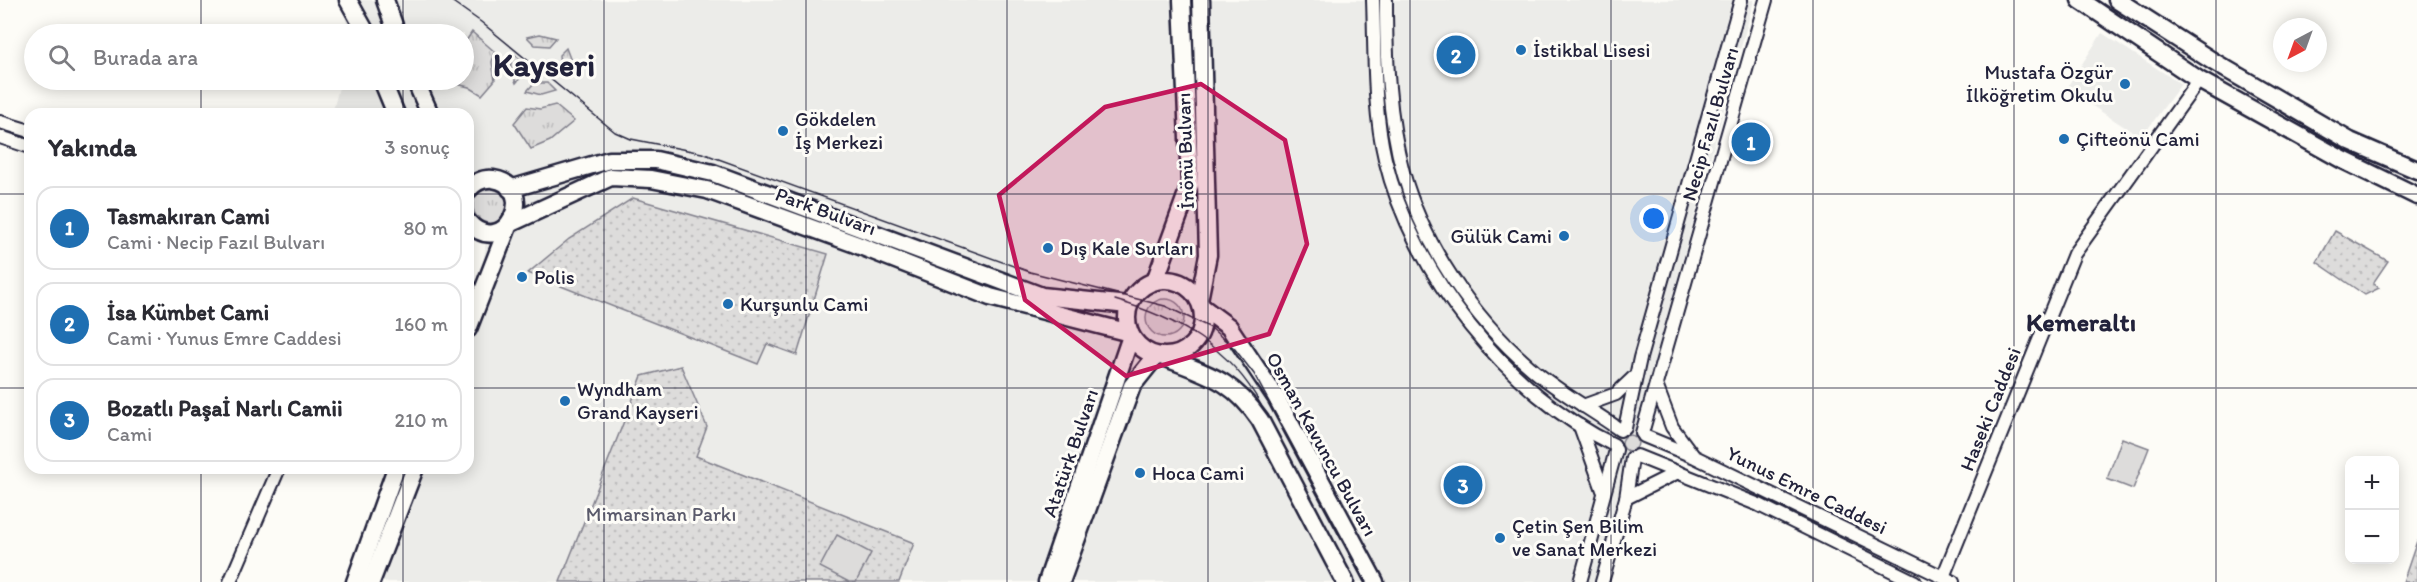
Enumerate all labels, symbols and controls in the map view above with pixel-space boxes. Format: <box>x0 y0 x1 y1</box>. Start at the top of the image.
north arrow <box>2273 18 2327 72</box>
search box <box>24 24 474 90</box>
pin: 2 <box>1436 32 1476 78</box>
place label: İstikbal Lisesi <box>1533 38 1650 62</box>
icon: search <box>45 41 78 74</box>
marker: İstikbal Lisesi <box>1514 43 1528 57</box>
text: Burada ara <box>93 44 198 71</box>
street label: Necip Fazıl Bulvarı <box>1677 44 1743 204</box>
district label: Kayseri <box>493 46 595 84</box>
place label: Mustafa Özgür İlköğretim Okulu <box>1966 60 2113 107</box>
marker: Mustafa Özgür İlköğretim Okulu <box>2118 77 2132 91</box>
street label: İnönü Bulvarı <box>1171 92 1199 210</box>
place label: Gökdelen İş Merkezi <box>795 107 883 154</box>
pin: 1 <box>1732 120 1770 164</box>
marker: Gökdelen İş Merkezi <box>776 124 790 138</box>
place label: Çifteönü Cami <box>2076 127 2200 151</box>
text: Yakında <box>48 131 137 163</box>
marker: Çifteönü Cami <box>2057 132 2071 146</box>
text: 3 sonuç <box>385 135 450 159</box>
street label: Park Bulvarı <box>772 182 880 240</box>
text: Tasmakıran Cami <box>107 203 270 230</box>
your location <box>1639 204 1668 233</box>
text: 1 <box>65 216 74 240</box>
text: 80 m <box>403 216 448 240</box>
place label: Gülük Cami <box>1450 224 1552 248</box>
marker: Gülük Cami <box>1557 229 1571 243</box>
text: Cami · Necip Fazıl Bulvarı <box>107 230 325 254</box>
place label: Dış Kale Surları <box>1060 236 1194 260</box>
marker: Dış Kale Surları <box>1041 241 1055 255</box>
place label: Polis <box>534 265 575 289</box>
marker: Polis <box>515 270 529 284</box>
place label: Kurşunlu Cami <box>740 292 868 316</box>
marker: Kurşunlu Cami <box>721 297 735 311</box>
text: İsa Kümbet Cami <box>107 299 269 326</box>
district label: Kemeraltı <box>2026 306 2136 338</box>
text: 2 <box>64 312 75 336</box>
text: 160 m <box>395 312 448 336</box>
text: Cami · Yunus Emre Caddesi <box>107 326 342 350</box>
street label: Haseki Caddesi <box>1954 344 2026 474</box>
street label: Osman Kavuncu Bulvarı <box>1261 348 1383 540</box>
place label: Wyndham Grand Kayseri <box>577 377 699 424</box>
street label: Atatürk Bulvarı <box>1037 386 1103 520</box>
marker: Wyndham Grand Kayseri <box>558 394 572 408</box>
text: Bozatlı Paşaİ Narlı Camii <box>107 395 343 422</box>
text: 3 <box>64 408 75 432</box>
text: 210 m <box>395 408 448 432</box>
text: Cami <box>107 422 152 446</box>
street label: Yunus Emre Caddesi <box>1723 441 1891 539</box>
map controls <box>2345 456 2399 564</box>
button: + <box>2345 456 2399 510</box>
place label: Hoca Cami <box>1152 461 1244 485</box>
pin: 3 <box>1444 462 1482 508</box>
marker: Hoca Cami <box>1133 466 1147 480</box>
park label: Mimarsinan Parkı <box>586 502 736 526</box>
button: − <box>2345 510 2399 564</box>
place label: Çetin Şen Bilim ve Sanat Merkezi <box>1512 514 1657 561</box>
marker: Çetin Şen Bilim ve Sanat Merkezi <box>1493 531 1507 545</box>

